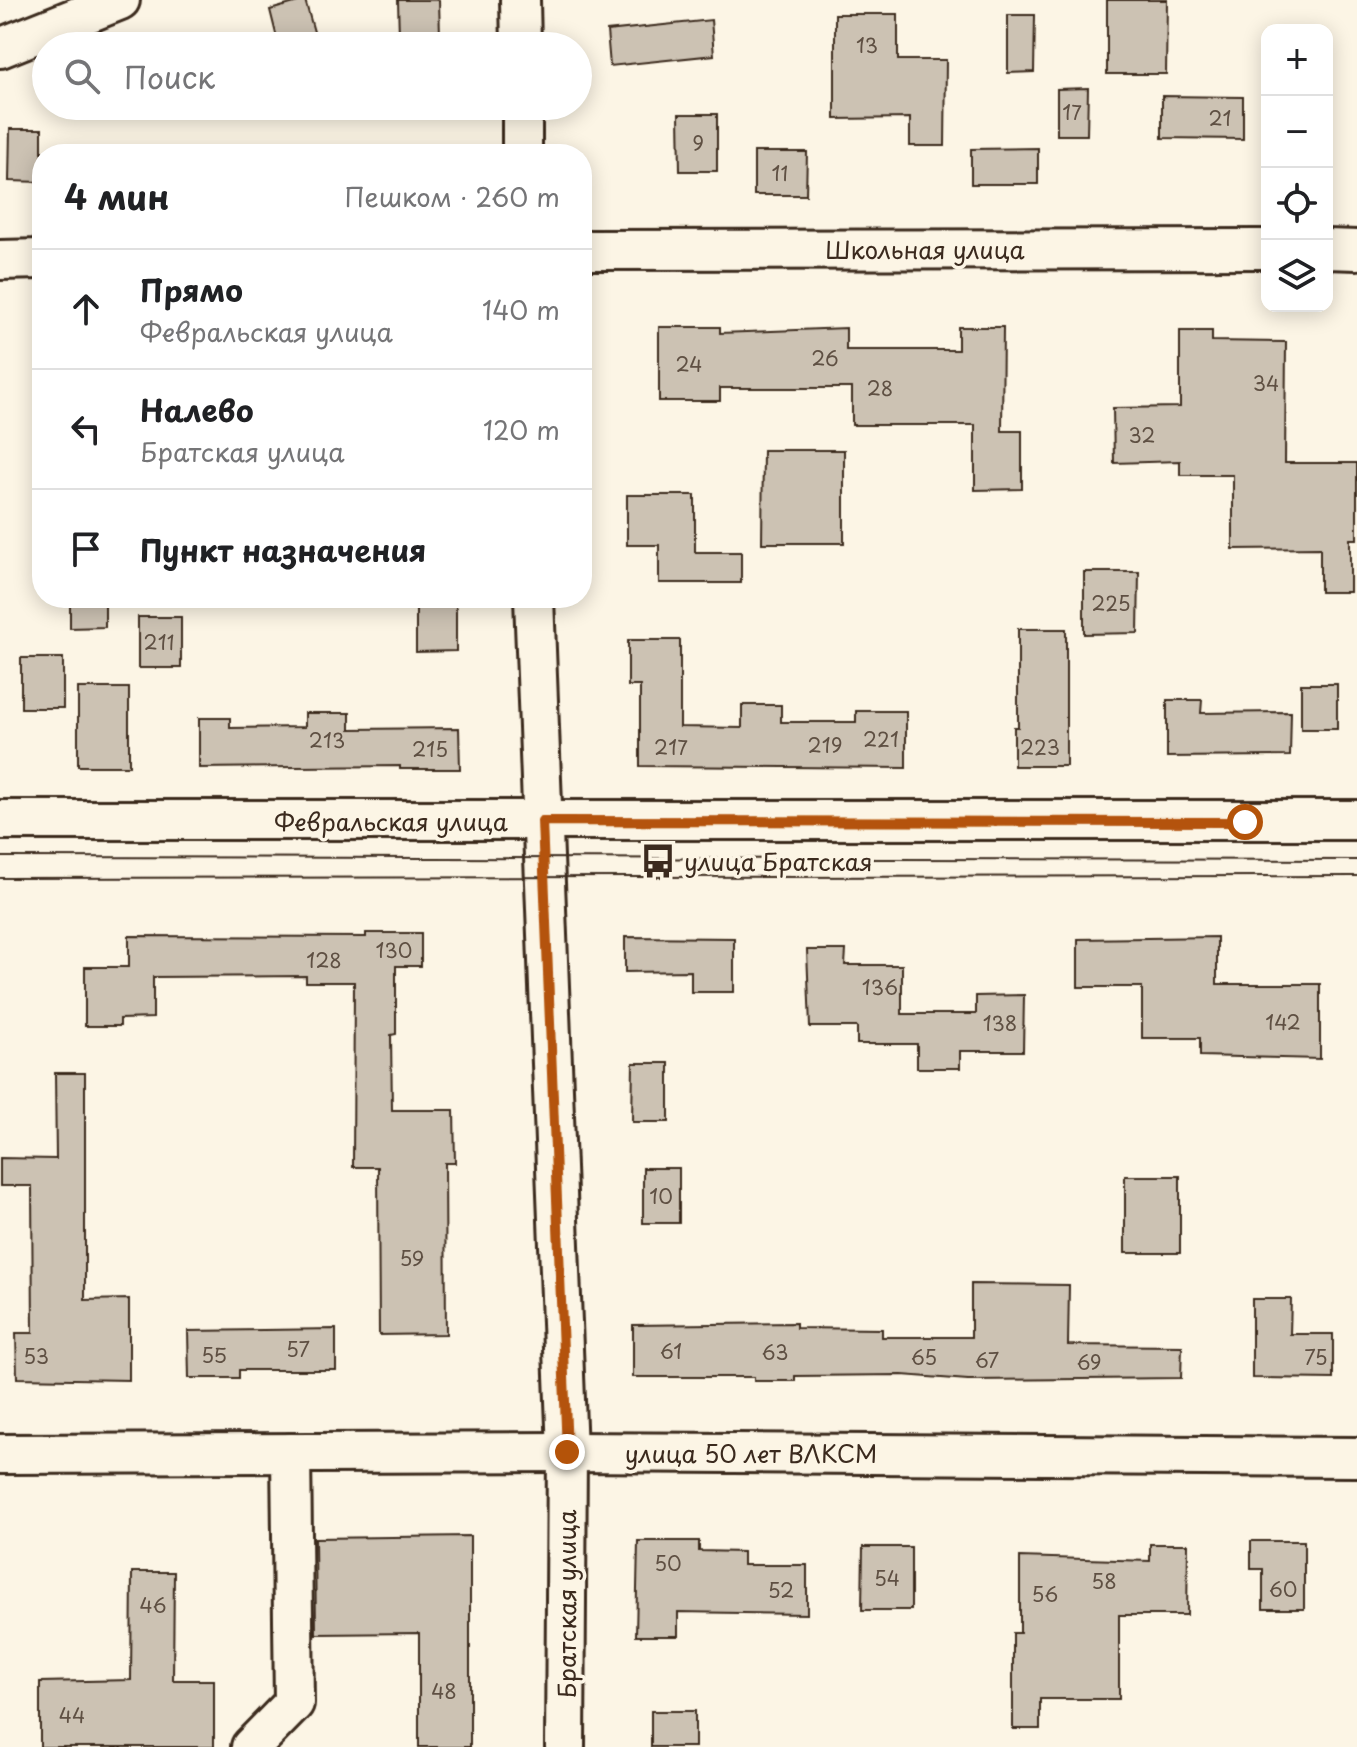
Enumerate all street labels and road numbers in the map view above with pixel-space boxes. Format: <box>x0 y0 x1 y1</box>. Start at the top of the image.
street label: Школьная улица <box>825 231 1025 267</box>
street label: Февральская улица <box>274 803 508 839</box>
street label: улица 50 лет ВЛКСМ <box>625 1435 877 1471</box>
street label: Братская улица <box>548 1510 584 1698</box>

